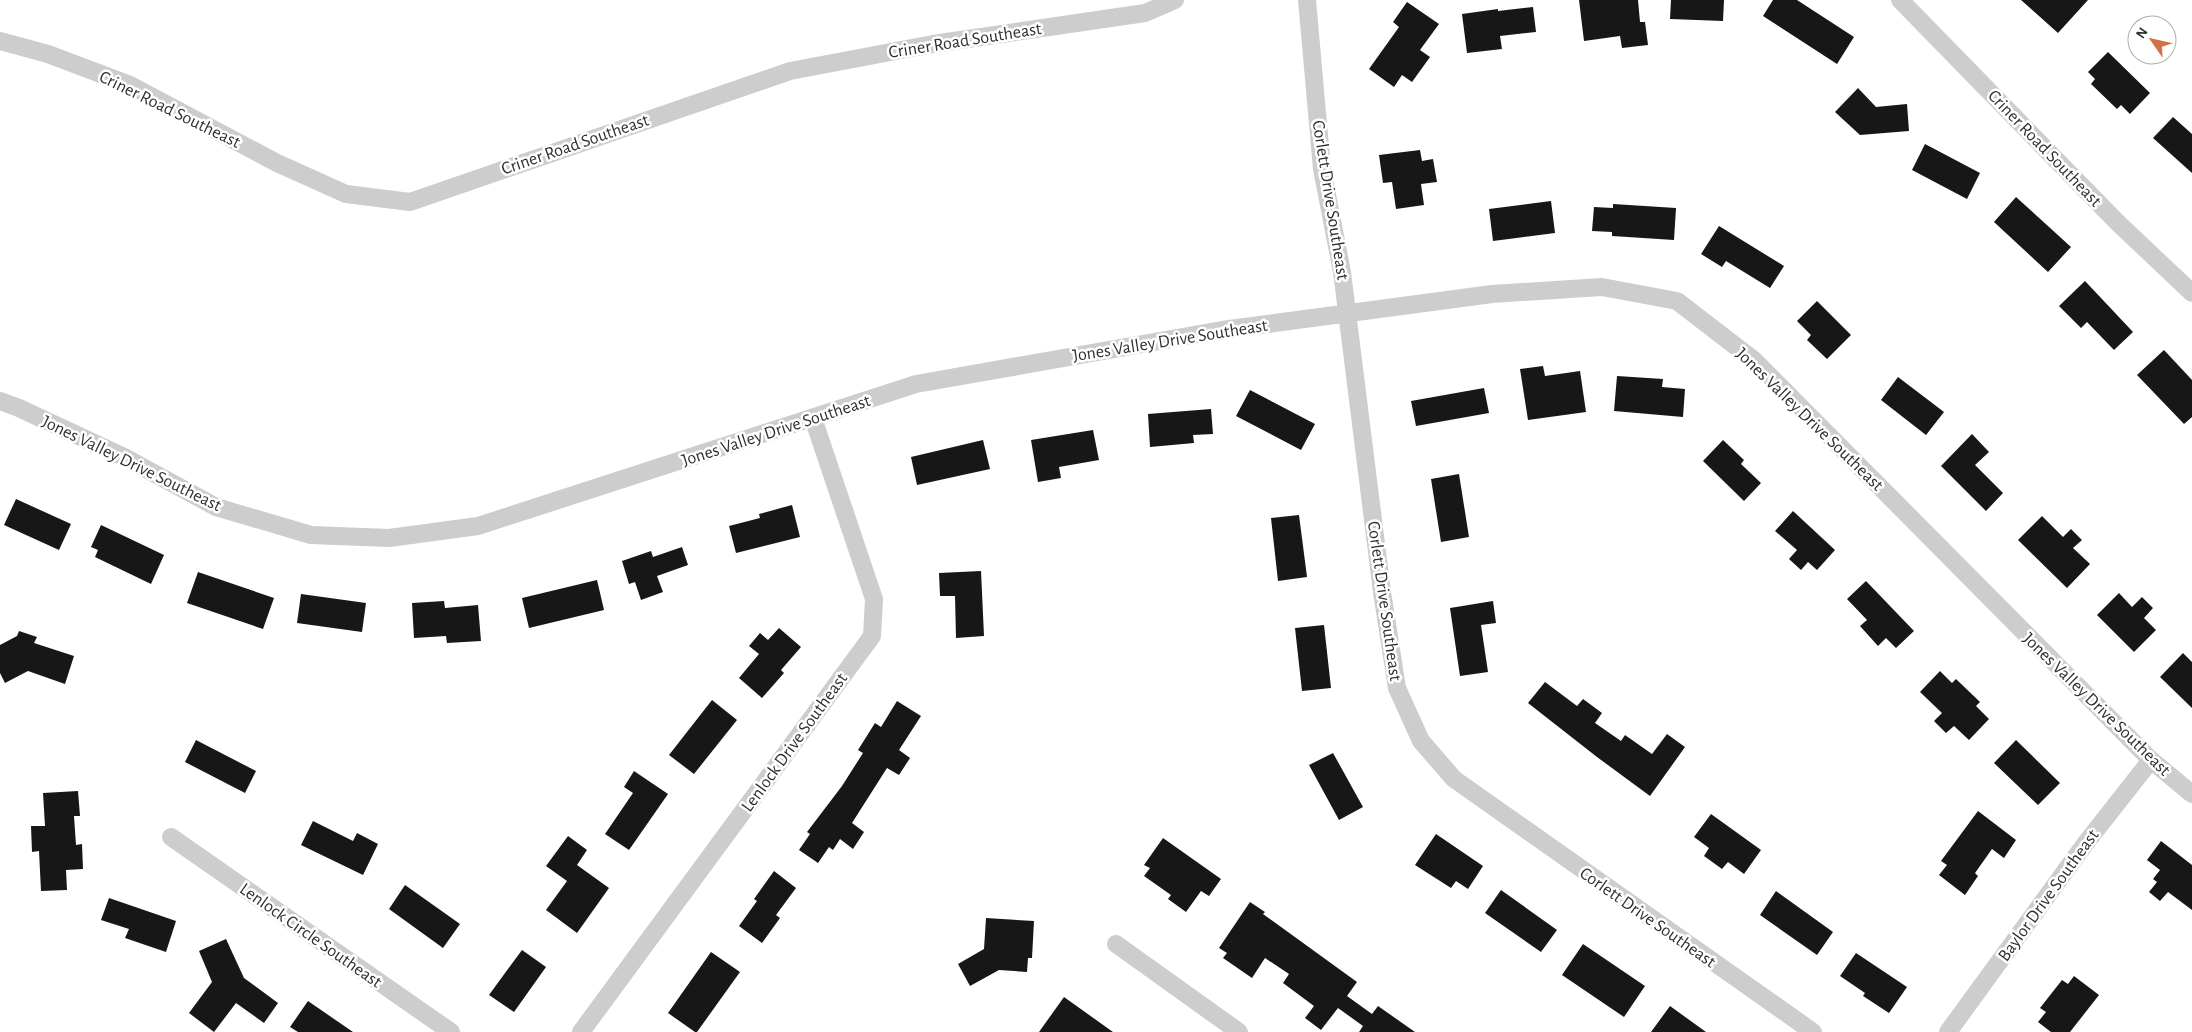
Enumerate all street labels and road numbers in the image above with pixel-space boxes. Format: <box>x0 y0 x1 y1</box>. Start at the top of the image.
street label: Criner Road Southeast <box>887 20 1043 62</box>
street label: Criner Road Southeast <box>96 68 243 152</box>
street label: Criner Road Southeast <box>1984 87 2105 211</box>
street label: Criner Road Southeast <box>499 111 652 179</box>
street label: Corlett Drive Southeast <box>1309 119 1352 282</box>
street label: Jones Valley Drive Southeast <box>1071 317 1269 365</box>
street label: Jones Valley Drive Southeast <box>1732 345 1887 495</box>
street label: Jones Valley Drive Southeast <box>680 392 873 470</box>
street label: Jones Valley Drive Southeast <box>39 413 224 515</box>
street label: Corlett Drive Southeast <box>1364 520 1404 683</box>
street label: Jones Valley Drive Southeast <box>2019 630 2174 780</box>
street label: Lenlock Drive Southeast <box>738 670 851 815</box>
street label: Baylor Drive Southeast <box>1995 826 2103 965</box>
street label: Corlett Drive Southeast <box>1576 864 1719 972</box>
street label: Lenlock Circle Southeast <box>236 880 385 992</box>

